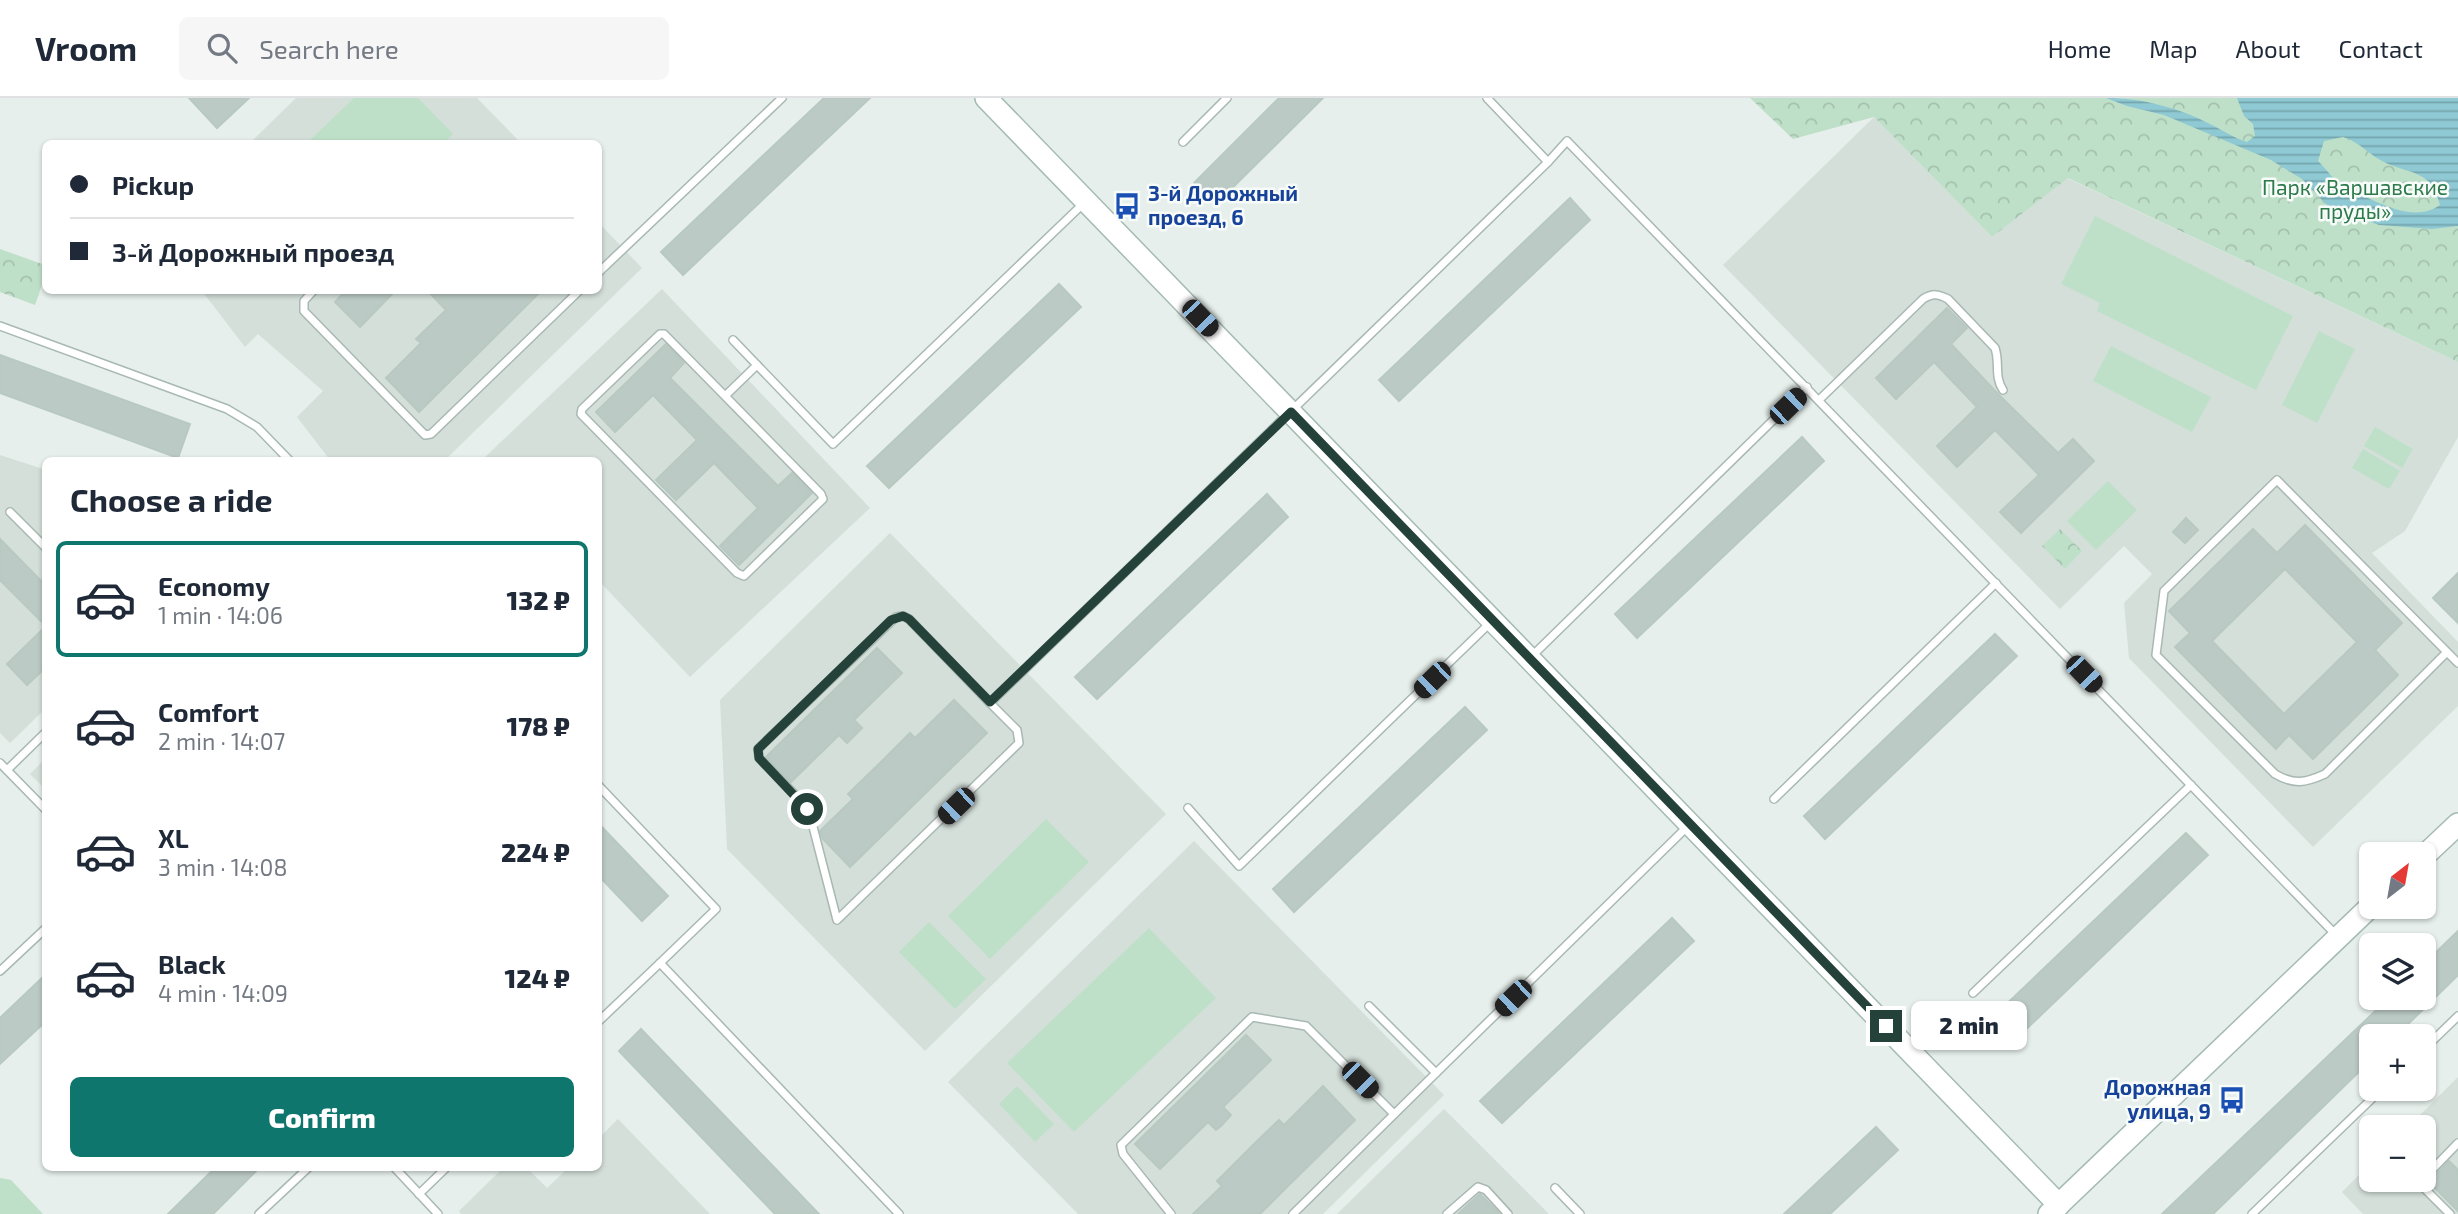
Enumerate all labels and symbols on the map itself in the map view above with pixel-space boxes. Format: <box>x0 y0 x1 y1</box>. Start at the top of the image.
park label: Парк «Варшавские пруды» <box>2262 174 2448 224</box>
place label: 3-й Дорожный проезд, 6 <box>1148 180 1298 229</box>
bus stop icon: 3-й Дорожный проезд, 6 <box>1112 191 1142 221</box>
car <box>1178 296 1223 340</box>
car <box>1766 384 1811 428</box>
car <box>2062 652 2107 696</box>
car <box>1410 658 1455 702</box>
car <box>934 784 979 828</box>
route start <box>791 793 823 825</box>
north arrow <box>2359 842 2436 919</box>
car <box>1491 976 1536 1020</box>
callout: 2 min <box>1910 1002 2026 1051</box>
route end <box>1870 1010 1902 1042</box>
car <box>1338 1058 1383 1102</box>
place label: Дорожная улица, 9 <box>2104 1074 2211 1123</box>
bus stop icon: Дорожная улица, 9 <box>2217 1085 2247 1115</box>

